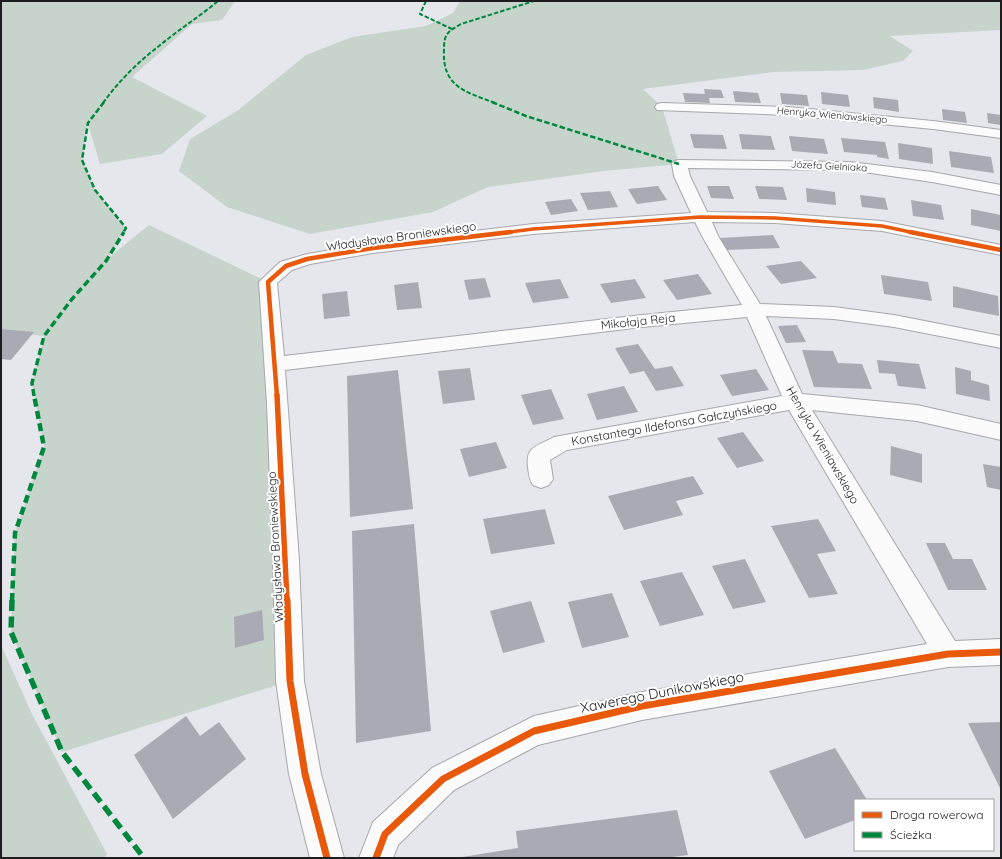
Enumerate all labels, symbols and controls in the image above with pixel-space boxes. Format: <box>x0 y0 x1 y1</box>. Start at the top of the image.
street label: Henryka Wieniawskiego <box>776 104 888 126</box>
street label: Józefa Gielniaka <box>790 157 868 175</box>
street label: Władysława Broniewskiego <box>325 218 477 254</box>
street label: Mikołaja Reja <box>600 310 676 332</box>
street label: Henryka Wieniawskiego <box>783 384 863 506</box>
street label: Konstantego Ildefonsa Gałczyńskiego <box>570 398 778 448</box>
street label: Władysława Broniewskiego <box>264 471 286 623</box>
street label: Xawerego Dunikowskiego <box>579 667 745 717</box>
legend <box>854 799 994 851</box>
text: Droga rowerowa <box>890 807 984 822</box>
text: Ścieżka <box>890 827 932 842</box>

